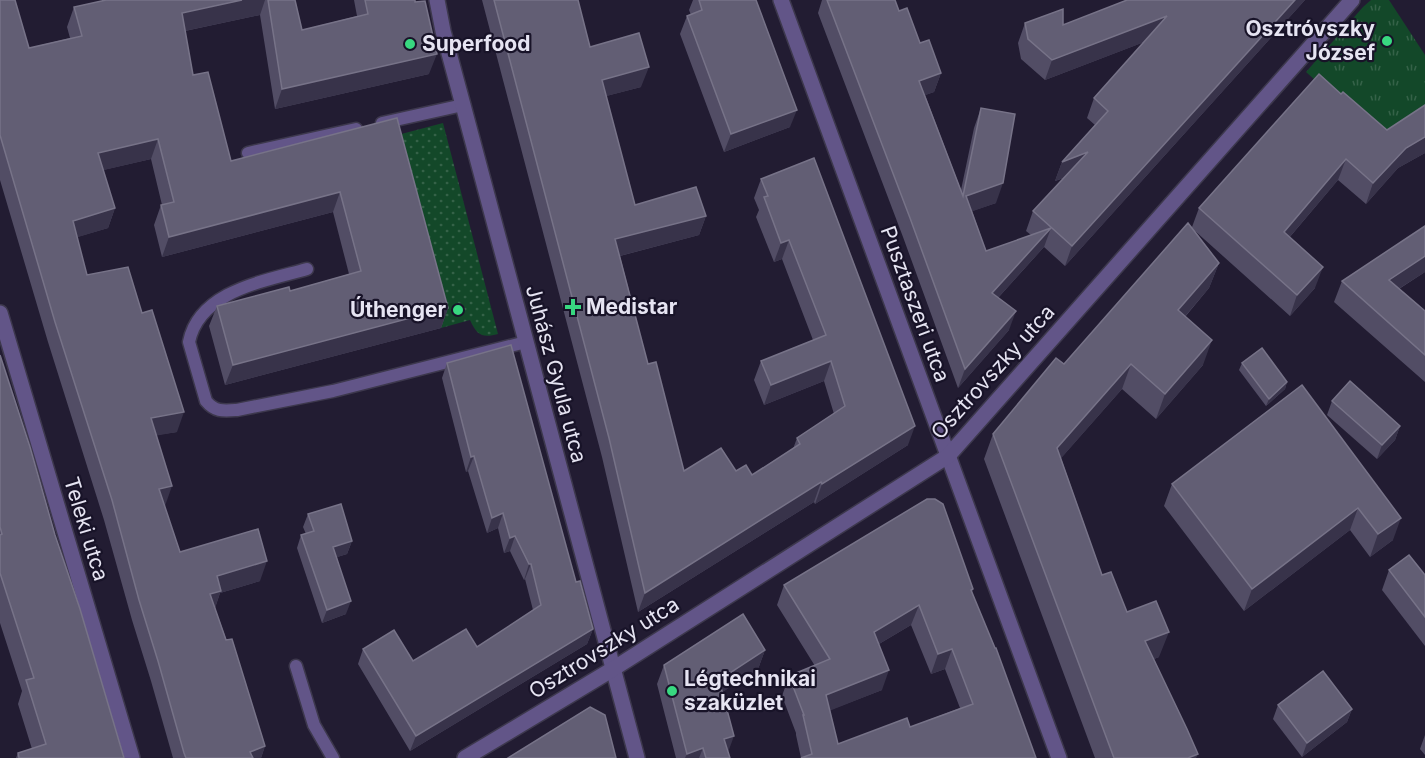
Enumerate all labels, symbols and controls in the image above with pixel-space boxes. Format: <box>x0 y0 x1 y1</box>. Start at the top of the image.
place label: Osztróvszky József <box>1245 16 1376 65</box>
place label: Superfood <box>422 31 530 56</box>
marker: Osztróvszky József <box>1380 34 1394 48</box>
marker: Superfood <box>403 37 417 51</box>
street label: Pusztaszeri utca <box>876 222 955 385</box>
street label: Juhász Gyula utca <box>521 282 592 465</box>
place label: Medistar <box>586 294 678 319</box>
place label: Úthenger <box>350 296 446 322</box>
marker: Medistar <box>564 298 582 316</box>
street label: Osztrovszky utca <box>926 299 1060 444</box>
marker: Úthenger <box>451 303 465 317</box>
street label: Teleki utca <box>59 474 114 584</box>
street label: Osztrovszky utca <box>524 591 683 704</box>
place label: Légtechnikai szaküzlet <box>684 666 816 715</box>
marker: Légtechnikai szaküzlet <box>665 684 679 698</box>

